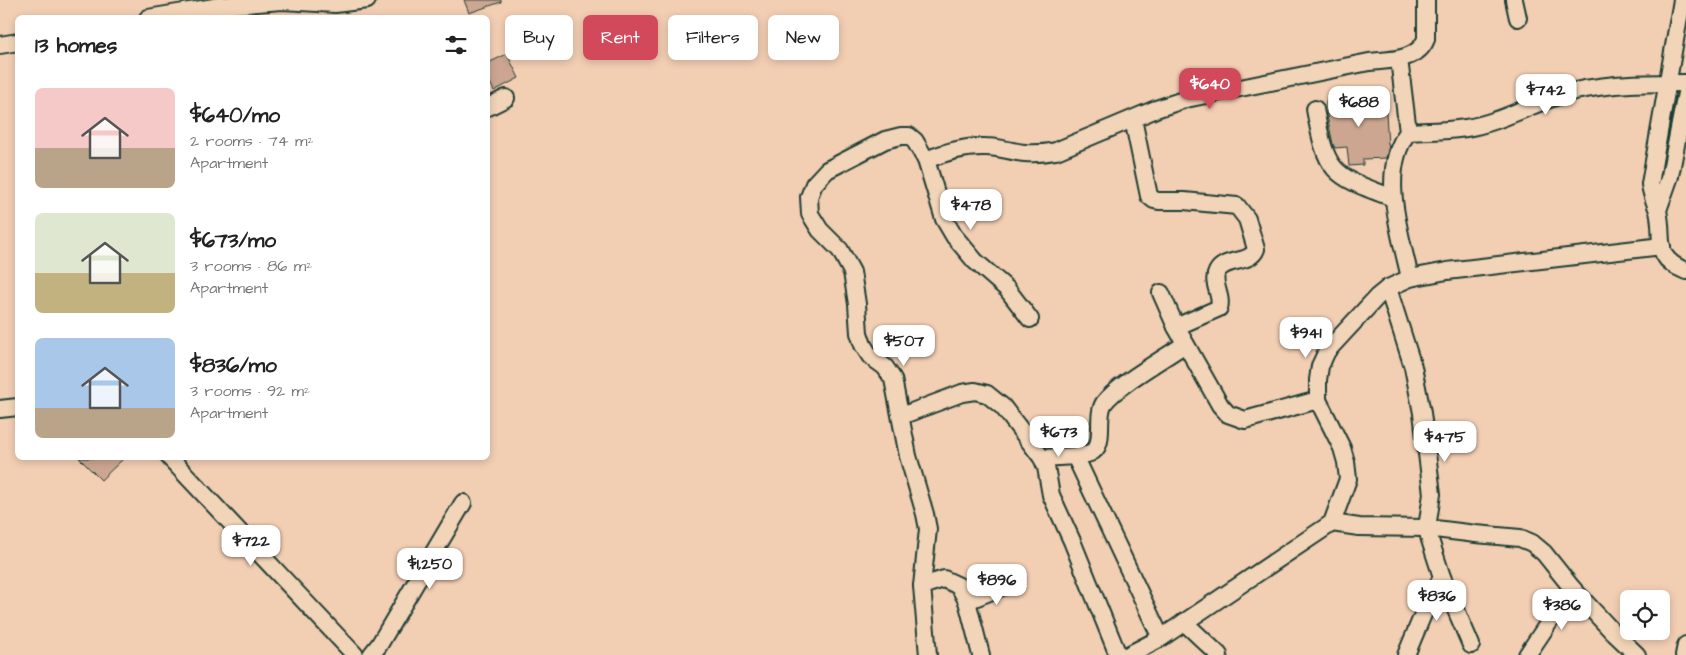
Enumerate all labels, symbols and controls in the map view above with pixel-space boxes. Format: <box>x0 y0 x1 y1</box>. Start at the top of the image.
chip: Buy <box>505 15 573 60</box>
chip: Rent <box>583 15 658 60</box>
chip: Filters <box>668 15 758 60</box>
chip: New <box>768 15 839 60</box>
text: 13 homes <box>35 31 117 60</box>
icon: filters <box>442 31 470 59</box>
pin: $640 <box>1180 68 1240 110</box>
text: $640 <box>1190 73 1230 95</box>
pin: $742 <box>1516 74 1576 116</box>
text: $742 <box>1527 79 1565 101</box>
pin: $688 <box>1329 86 1389 128</box>
text: $688 <box>1339 91 1379 113</box>
text: $640/mo <box>190 101 280 130</box>
icon: home <box>75 108 135 168</box>
text: 2 rooms · 74 m² <box>190 130 314 152</box>
text: Apartment <box>190 152 268 174</box>
pin: $478 <box>941 188 1001 231</box>
text: $478 <box>951 194 991 216</box>
text: $673/mo <box>190 226 276 255</box>
icon: home <box>75 233 135 293</box>
text: 3 rooms · 86 m² <box>190 255 312 277</box>
text: Apartment <box>190 277 268 299</box>
pin: $941 <box>1276 316 1336 359</box>
text: $941 <box>1291 322 1321 344</box>
pin: $507 <box>874 324 934 367</box>
text: $507 <box>884 330 924 352</box>
text: $836/mo <box>190 351 277 380</box>
icon: home <box>75 358 135 418</box>
text: 3 rooms · 92 m² <box>190 380 310 402</box>
text: Apartment <box>190 402 268 424</box>
pin: $673 <box>1029 416 1089 458</box>
pin: $475 <box>1415 420 1475 463</box>
text: $673 <box>1041 421 1077 443</box>
text: $475 <box>1425 426 1465 448</box>
pin: $722 <box>221 524 281 567</box>
text: $722 <box>232 530 270 552</box>
pin: $1,250 <box>389 548 471 590</box>
text: $1,250 <box>408 553 452 575</box>
pin: $896 <box>967 564 1027 606</box>
text: $896 <box>978 569 1016 591</box>
pin: $836 <box>1407 580 1467 622</box>
text: $836 <box>1418 585 1456 607</box>
pin: $386 <box>1532 588 1592 631</box>
map controls <box>1620 590 1670 640</box>
button: locate <box>1620 590 1670 640</box>
text: $386 <box>1543 594 1581 616</box>

